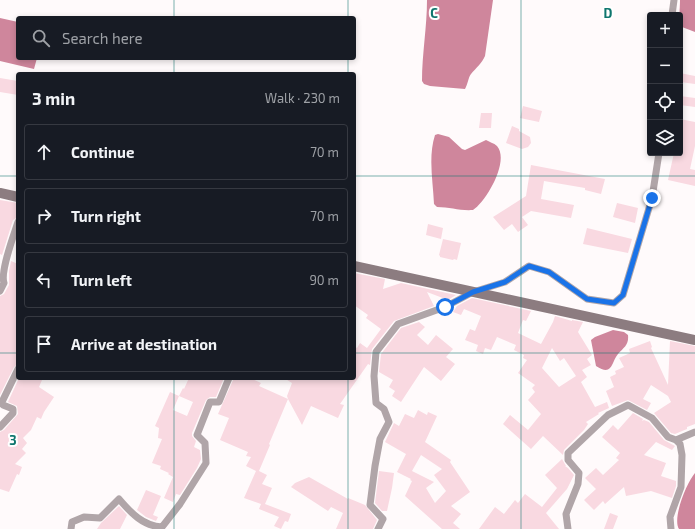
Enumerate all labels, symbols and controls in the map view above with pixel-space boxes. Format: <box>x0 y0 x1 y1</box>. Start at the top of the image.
text: C <box>430 5 438 21</box>
text: D <box>604 5 613 21</box>
map controls <box>647 12 683 156</box>
button: + <box>647 12 683 48</box>
search box <box>16 16 356 60</box>
icon: search <box>30 27 52 49</box>
text: Search here <box>62 29 143 47</box>
button: − <box>647 48 683 84</box>
button: locate <box>647 84 683 120</box>
text: 3 min <box>32 88 75 108</box>
text: Walk · 230 m <box>265 90 340 106</box>
button: layers <box>647 120 683 156</box>
icon: ahead <box>33 141 55 163</box>
text: Continue <box>71 143 134 161</box>
text: 70 m <box>310 144 339 160</box>
route end <box>643 189 661 207</box>
icon: right <box>33 205 55 227</box>
text: Turn right <box>71 207 141 225</box>
text: 70 m <box>310 208 339 224</box>
icon: left <box>33 269 55 291</box>
text: Turn left <box>71 271 132 289</box>
text: 90 m <box>309 272 339 288</box>
route start <box>436 298 454 316</box>
icon: arrive <box>33 333 55 355</box>
text: Arrive at destination <box>71 335 217 353</box>
text: 3 <box>9 432 17 448</box>

